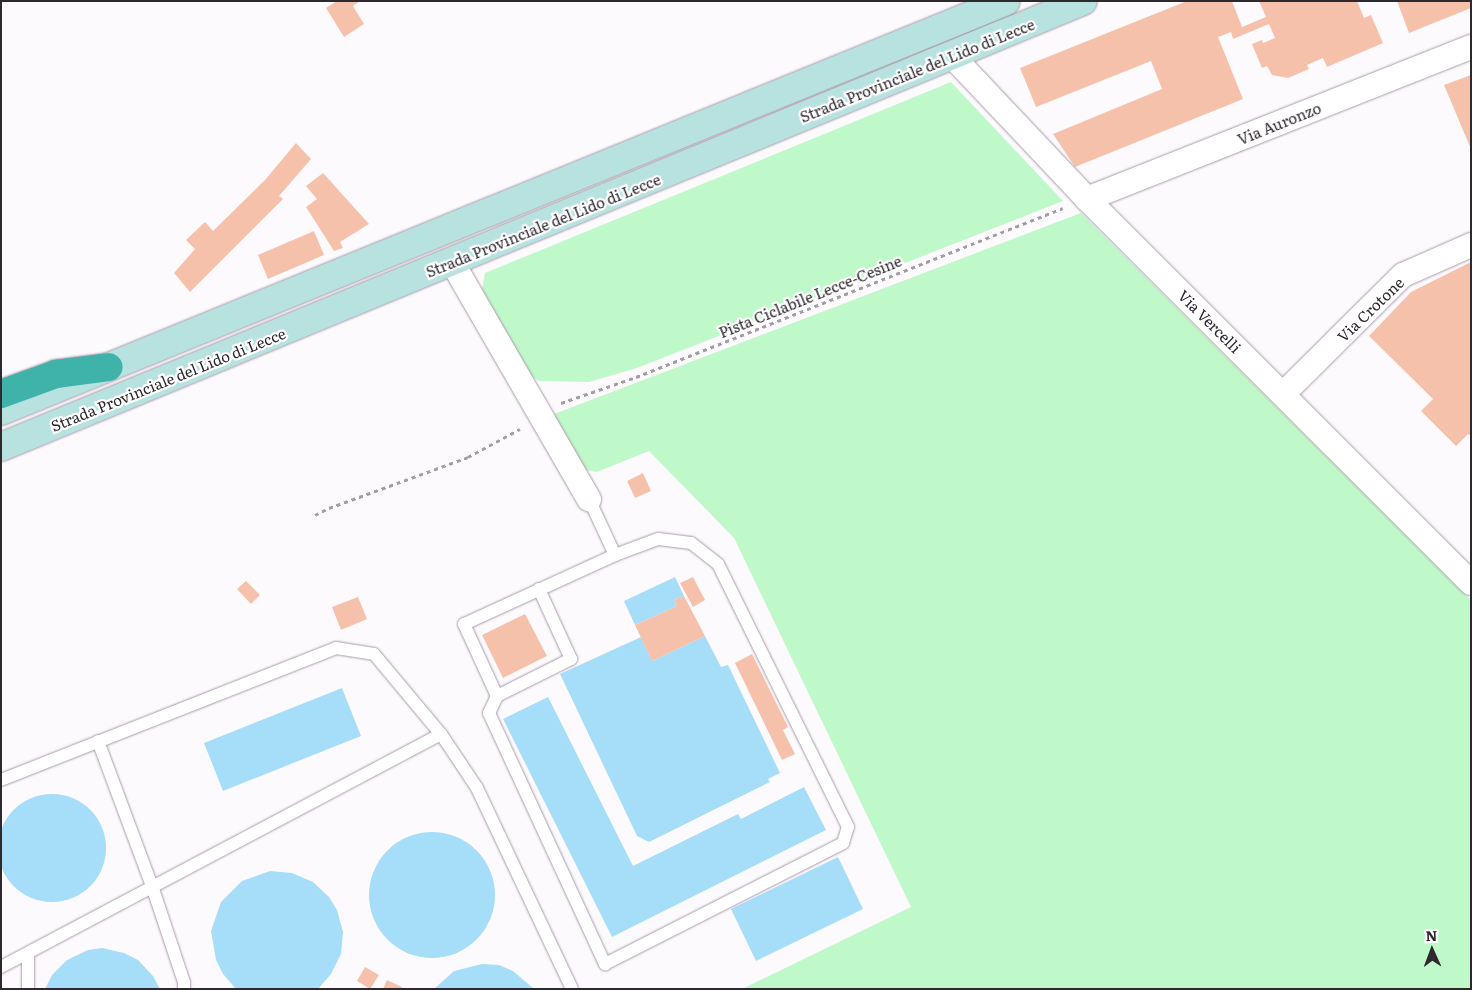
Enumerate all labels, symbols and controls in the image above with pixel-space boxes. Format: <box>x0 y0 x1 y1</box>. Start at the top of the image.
street label: Strada Provinciale del Lido di Lecce <box>797 15 1037 125</box>
street label: Via Auronzo <box>1235 98 1323 148</box>
street label: Strada Provinciale del Lido di Lecce <box>423 170 663 280</box>
street label: Pista Ciclabile Lecce-Cesine <box>716 251 904 341</box>
street label: Via Crotone <box>1333 273 1407 345</box>
street label: Via Vercelli <box>1175 286 1245 356</box>
street label: Strada Provinciale del Lido di Lecce <box>48 324 288 434</box>
north arrow <box>1407 925 1457 975</box>
text: N <box>1425 925 1438 945</box>

